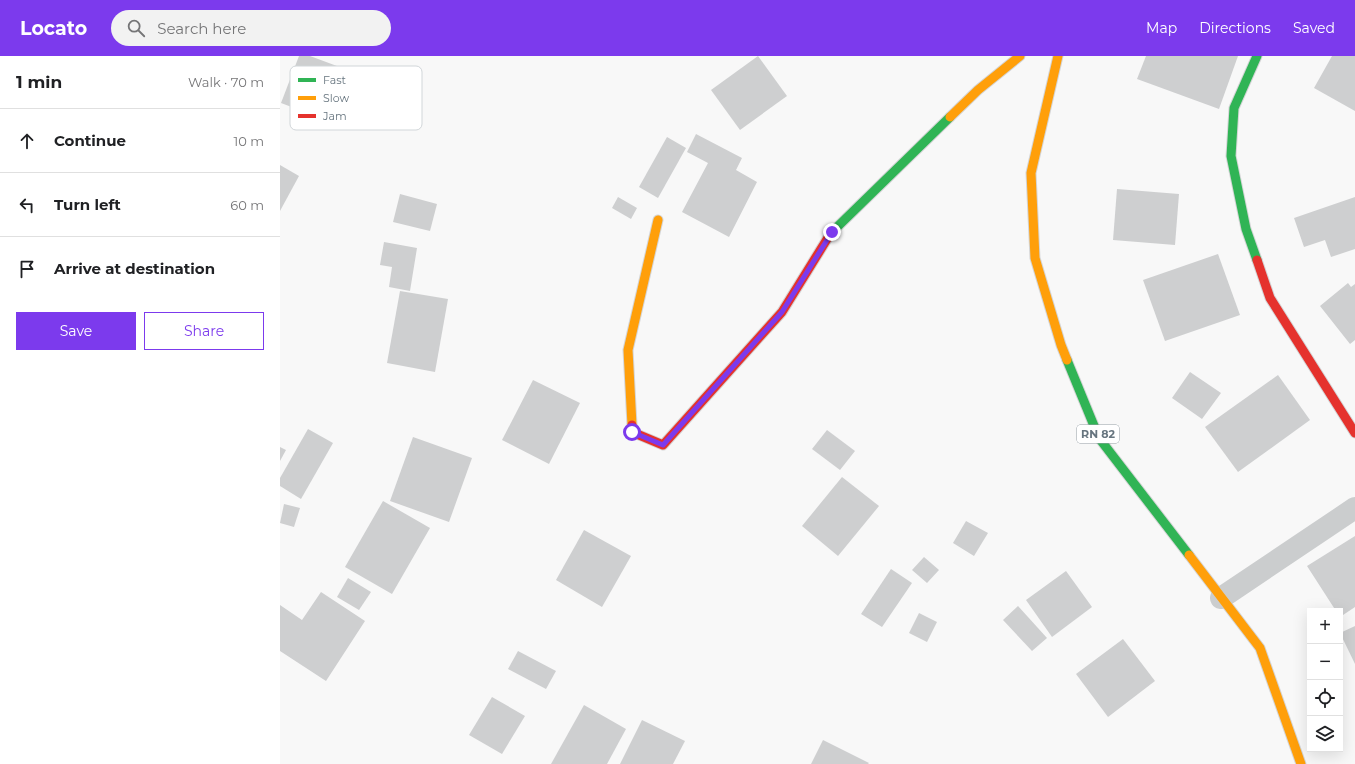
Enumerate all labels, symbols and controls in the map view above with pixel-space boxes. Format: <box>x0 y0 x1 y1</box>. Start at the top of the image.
search box <box>111 10 391 46</box>
text: Locato <box>20 17 87 40</box>
icon: search <box>125 17 147 39</box>
text: Search here <box>157 19 246 38</box>
text: Map <box>1146 19 1177 37</box>
text: Directions <box>1199 19 1271 37</box>
text: Saved <box>1293 19 1335 37</box>
legend <box>290 66 422 130</box>
text: 1 min <box>16 72 62 92</box>
text: Fast <box>323 73 347 87</box>
text: Walk · 70 m <box>188 74 264 90</box>
text: Slow <box>323 91 349 105</box>
text: Jam <box>322 109 347 123</box>
icon: ahead <box>16 130 38 152</box>
text: Continue <box>54 131 126 150</box>
text: 10 m <box>234 133 264 149</box>
icon: left <box>16 194 38 216</box>
text: Turn left <box>54 195 121 214</box>
text: 60 m <box>230 197 264 213</box>
route end <box>823 223 841 241</box>
icon: arrive <box>16 258 38 280</box>
text: Arrive at destination <box>54 259 215 278</box>
button: Save <box>16 312 136 350</box>
button: Share <box>144 312 264 350</box>
route start <box>623 423 641 441</box>
road number: RN 82 <box>1077 425 1119 443</box>
map controls <box>1307 608 1343 752</box>
button: + <box>1307 608 1343 644</box>
button: − <box>1307 644 1343 680</box>
button: locate <box>1307 680 1343 716</box>
button: layers <box>1307 716 1343 752</box>

